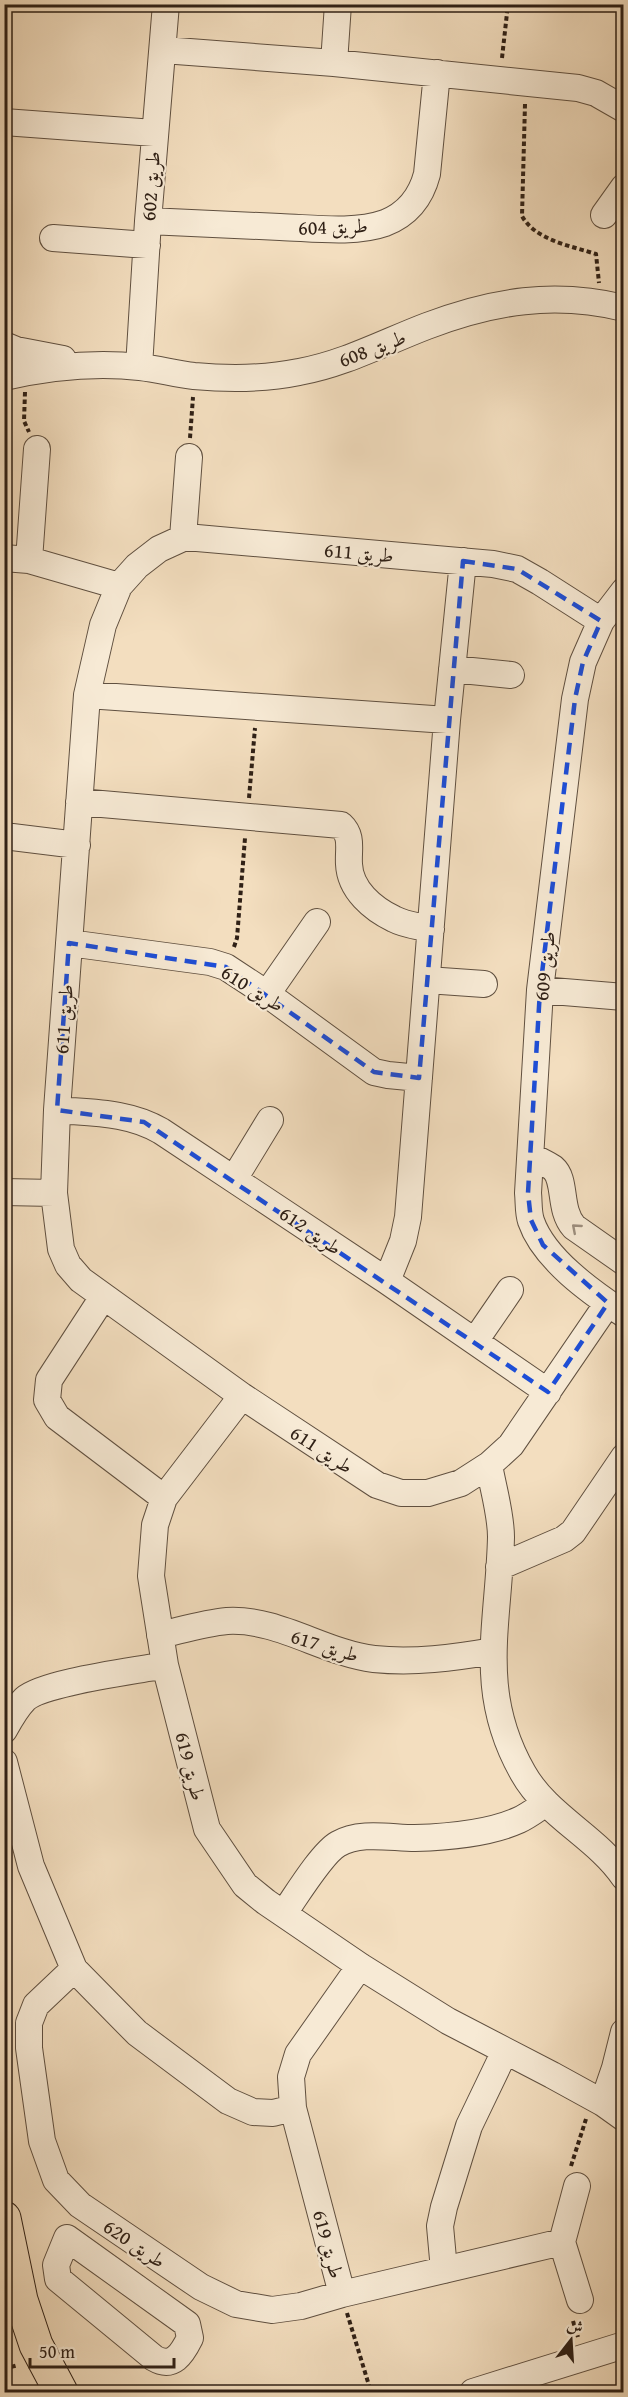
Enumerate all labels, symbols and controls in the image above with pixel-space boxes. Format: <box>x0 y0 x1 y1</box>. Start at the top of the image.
street label: طريق 602 <box>133 150 167 222</box>
street label: طريق 604 <box>298 210 368 242</box>
street label: طريق 608 <box>334 322 410 374</box>
street label: طريق 611 <box>323 535 395 569</box>
street label: طريق 609 <box>526 930 562 1002</box>
street label: طريق 610 <box>216 957 290 1019</box>
street label: طريق 611 <box>46 983 80 1055</box>
street label: طريق 612 <box>274 1198 348 1262</box>
one-way arrow <box>572 1224 583 1235</box>
street label: طريق 611 <box>285 1418 359 1480</box>
street label: طريق 617 <box>287 1621 363 1669</box>
street label: طريق 619 <box>168 1729 214 1803</box>
street label: طريق 619 <box>306 2207 352 2281</box>
street label: طريق 620 <box>98 2211 172 2275</box>
north arrow <box>541 2310 601 2370</box>
text: ش <box>564 2312 586 2339</box>
scale bar <box>30 2331 174 2369</box>
text: 50 m <box>39 2338 75 2365</box>

